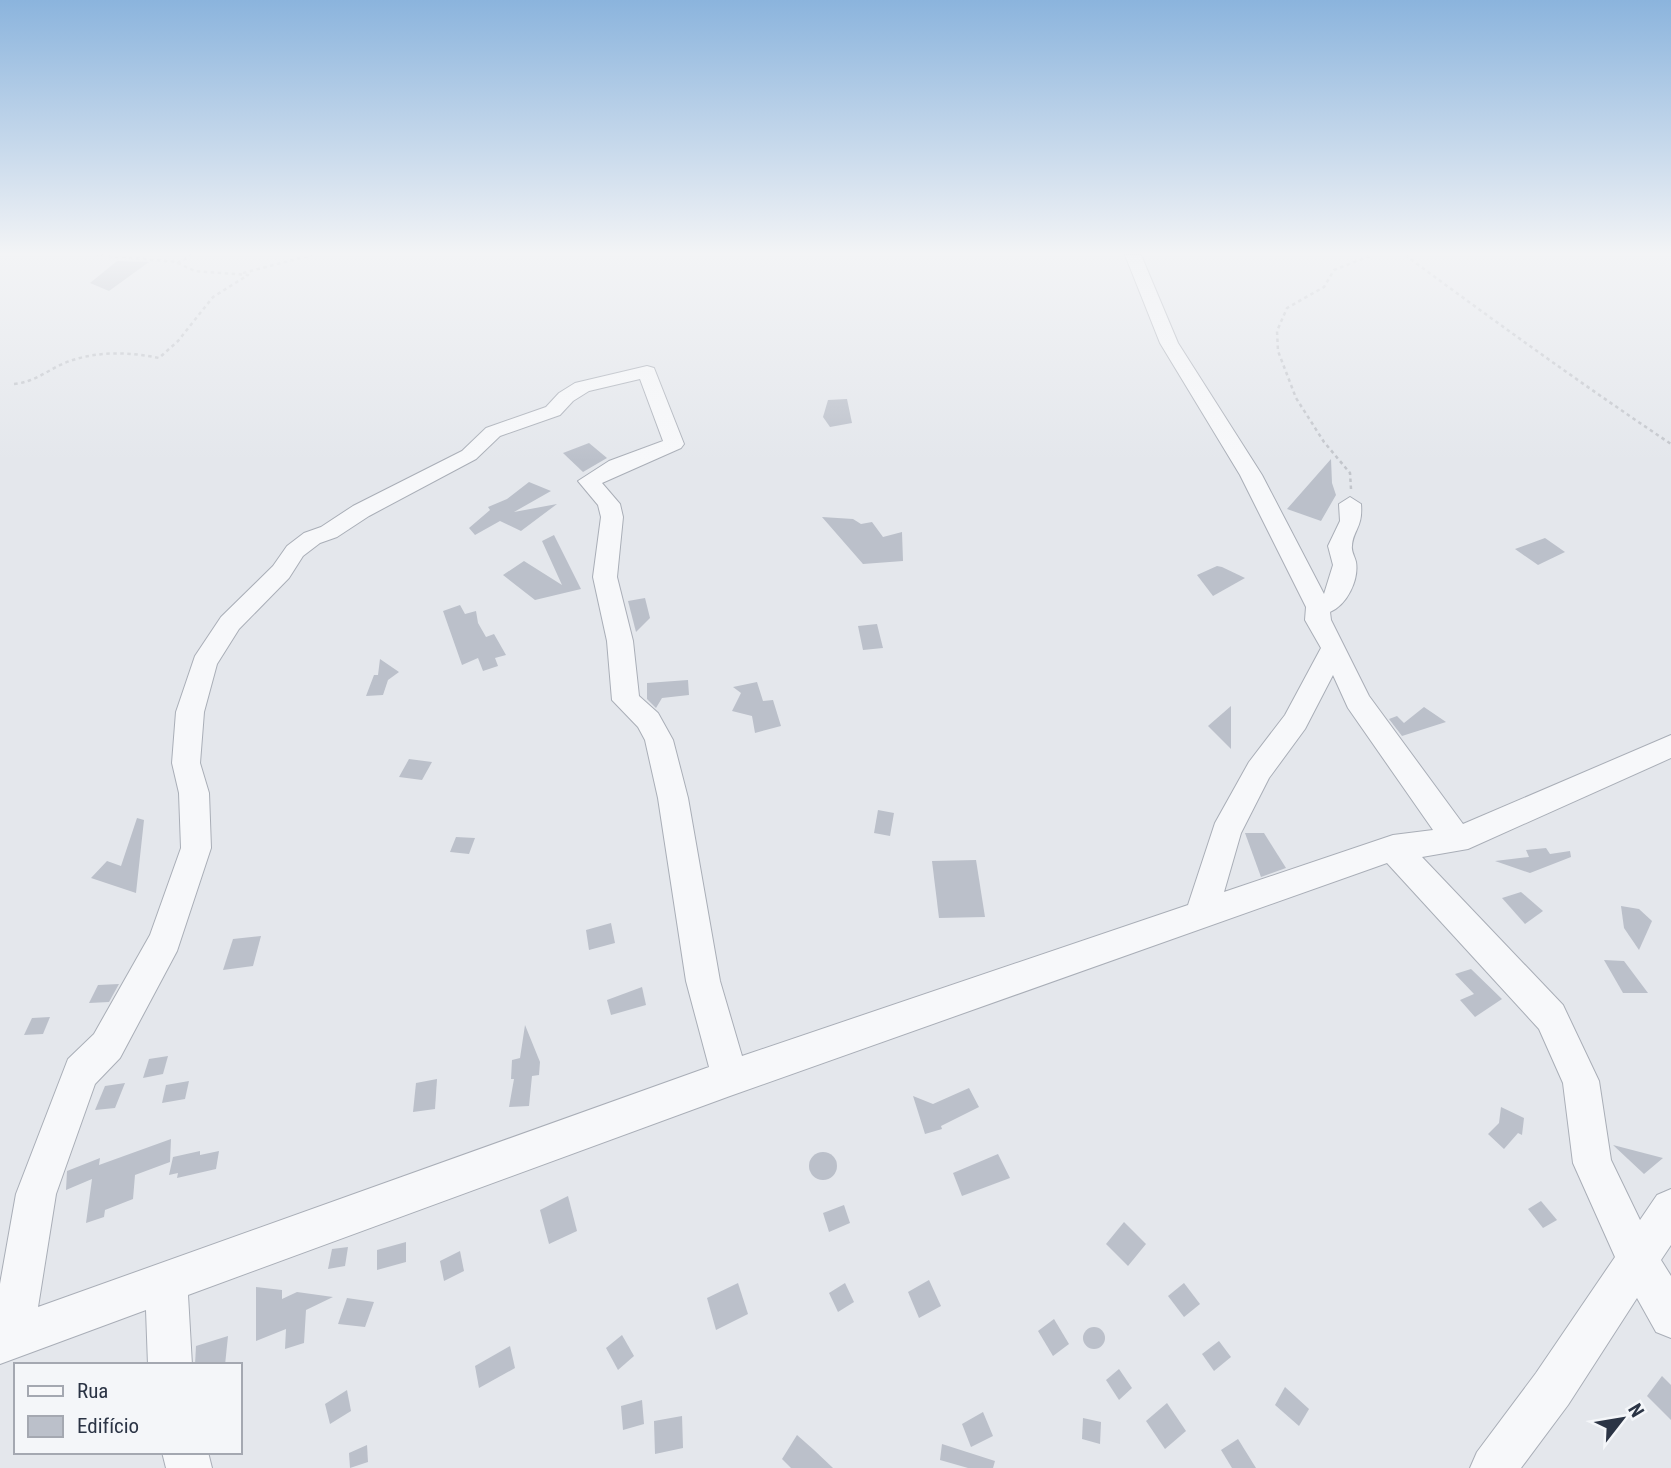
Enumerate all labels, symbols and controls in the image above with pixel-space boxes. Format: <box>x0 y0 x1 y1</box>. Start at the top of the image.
legend <box>14 1363 242 1454</box>
text: Rua <box>77 1379 108 1403</box>
north arrow <box>1587 1384 1657 1454</box>
text: N <box>1623 1400 1649 1421</box>
text: Edifício <box>77 1414 139 1438</box>

